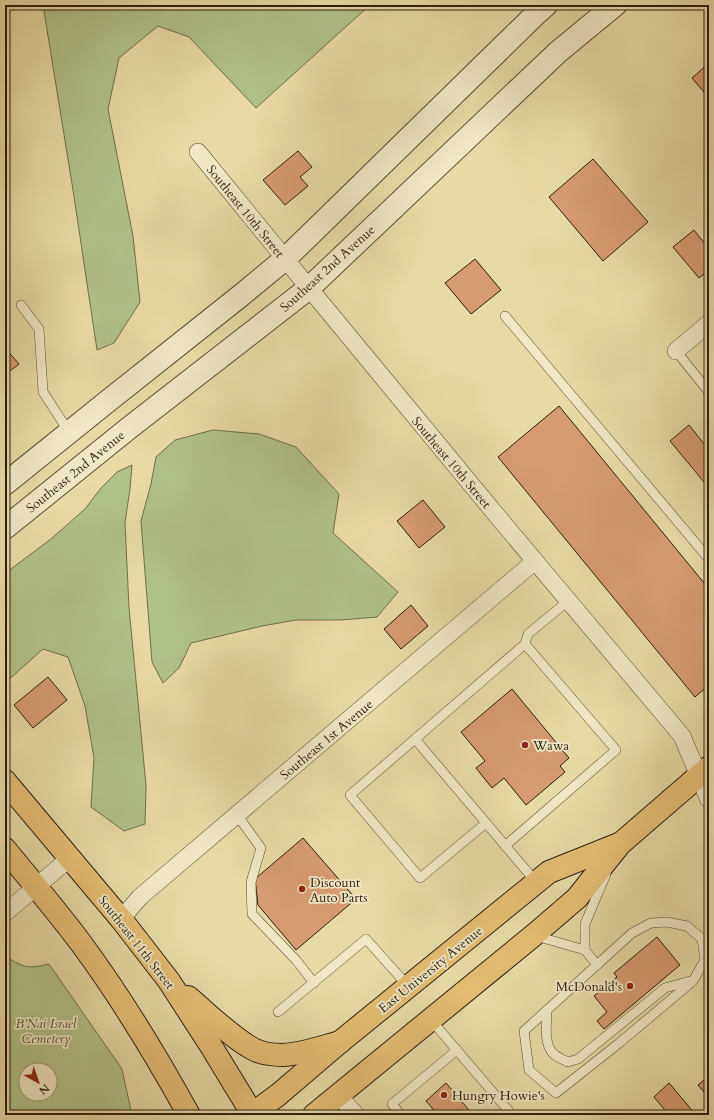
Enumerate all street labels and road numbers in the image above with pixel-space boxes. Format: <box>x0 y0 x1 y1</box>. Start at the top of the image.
street label: Southeast 10th Street <box>202 161 288 262</box>
street label: Southeast 2nd Avenue <box>276 221 379 316</box>
street label: Southeast 10th Street <box>407 413 495 512</box>
street label: Southeast 2nd Avenue <box>23 426 129 517</box>
street label: Southeast 1st Avenue <box>276 695 377 784</box>
street label: Southeast 11th Street <box>94 892 179 993</box>
street label: East University Avenue <box>375 922 487 1017</box>

